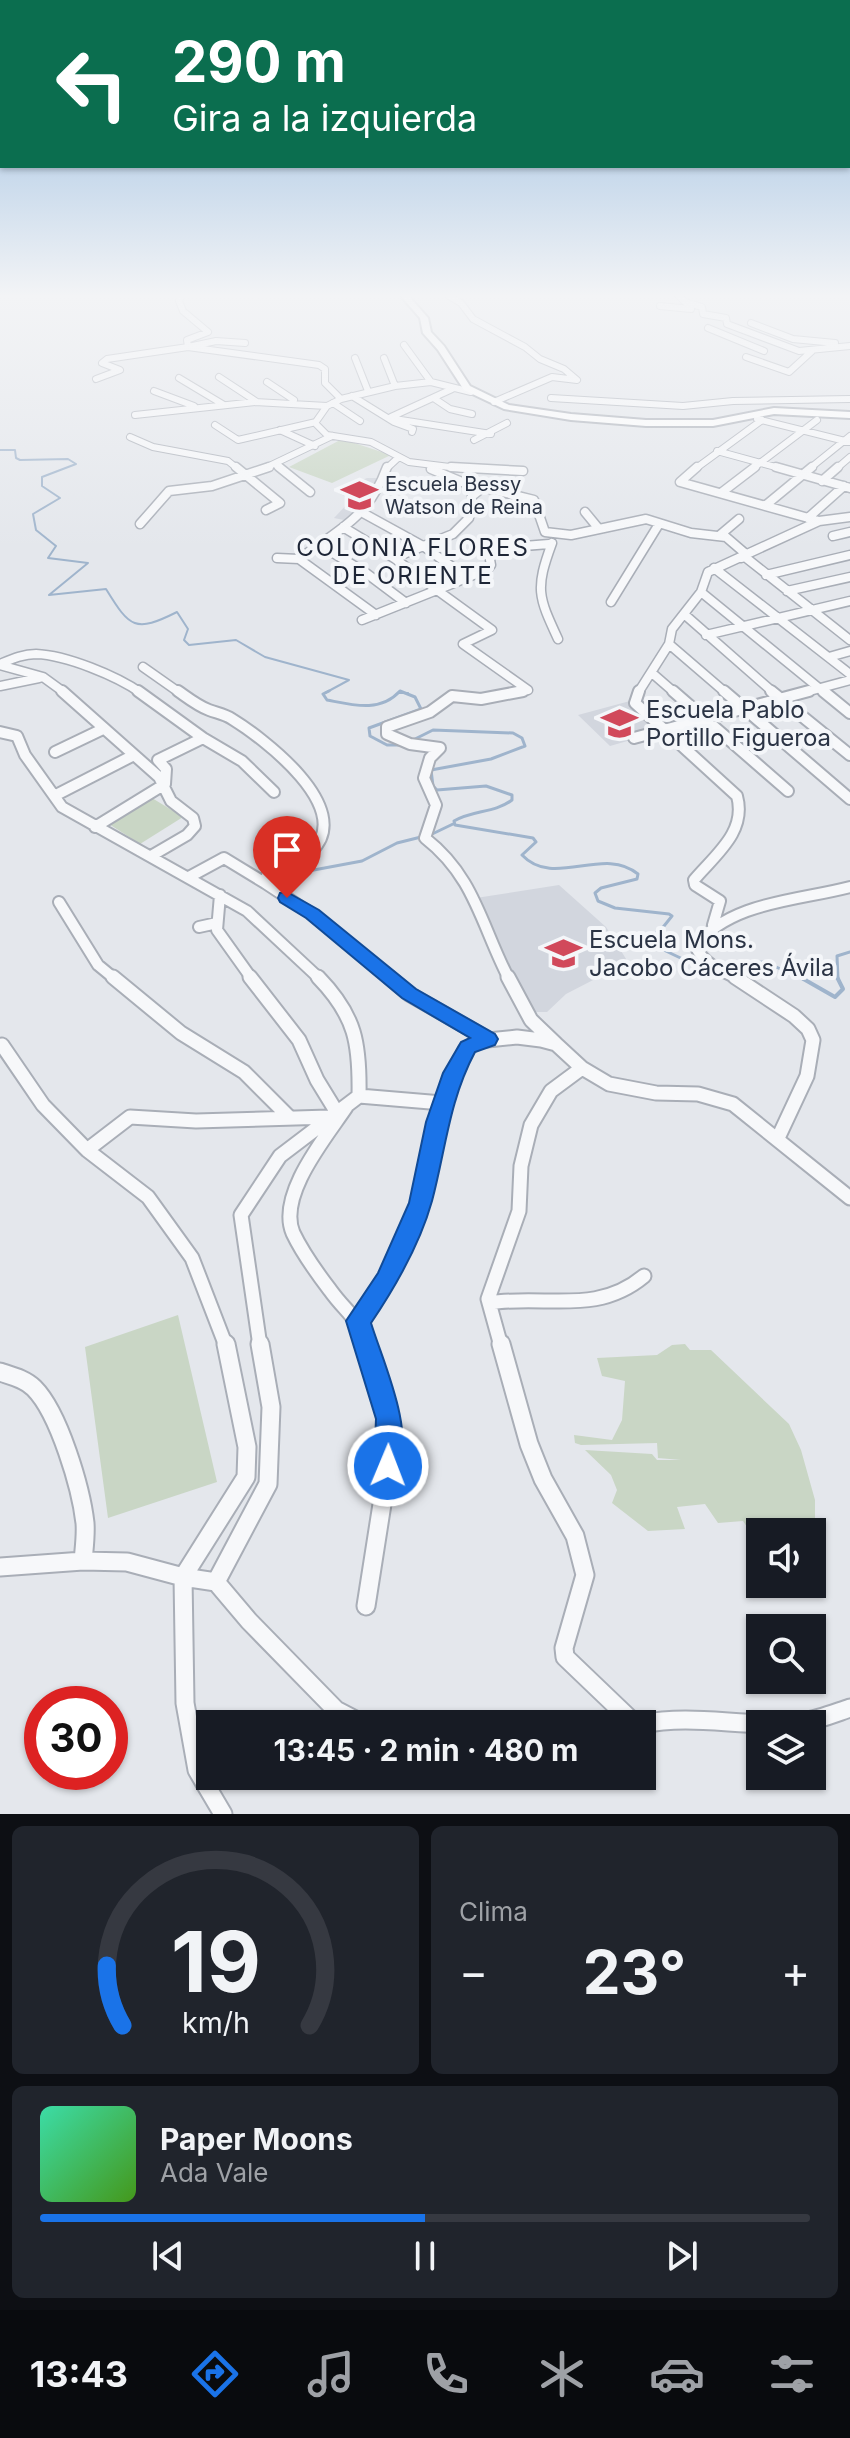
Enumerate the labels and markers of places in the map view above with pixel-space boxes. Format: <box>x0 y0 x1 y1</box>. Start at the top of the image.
place label: Escuela Bessy Watson de Reina <box>385 472 543 519</box>
school or university icon: Escuela Bessy Watson de Reina <box>340 476 378 514</box>
place label: Escuela Pablo Portillo Figueroa <box>646 695 831 752</box>
school or university icon: Escuela Pablo Portillo Figueroa <box>601 704 639 742</box>
pin <box>253 816 321 898</box>
place label: Escuela Mons. Jacobo Cáceres Ávila <box>589 925 834 982</box>
school or university icon: Escuela Mons. Jacobo Cáceres Ávila <box>544 934 582 972</box>

